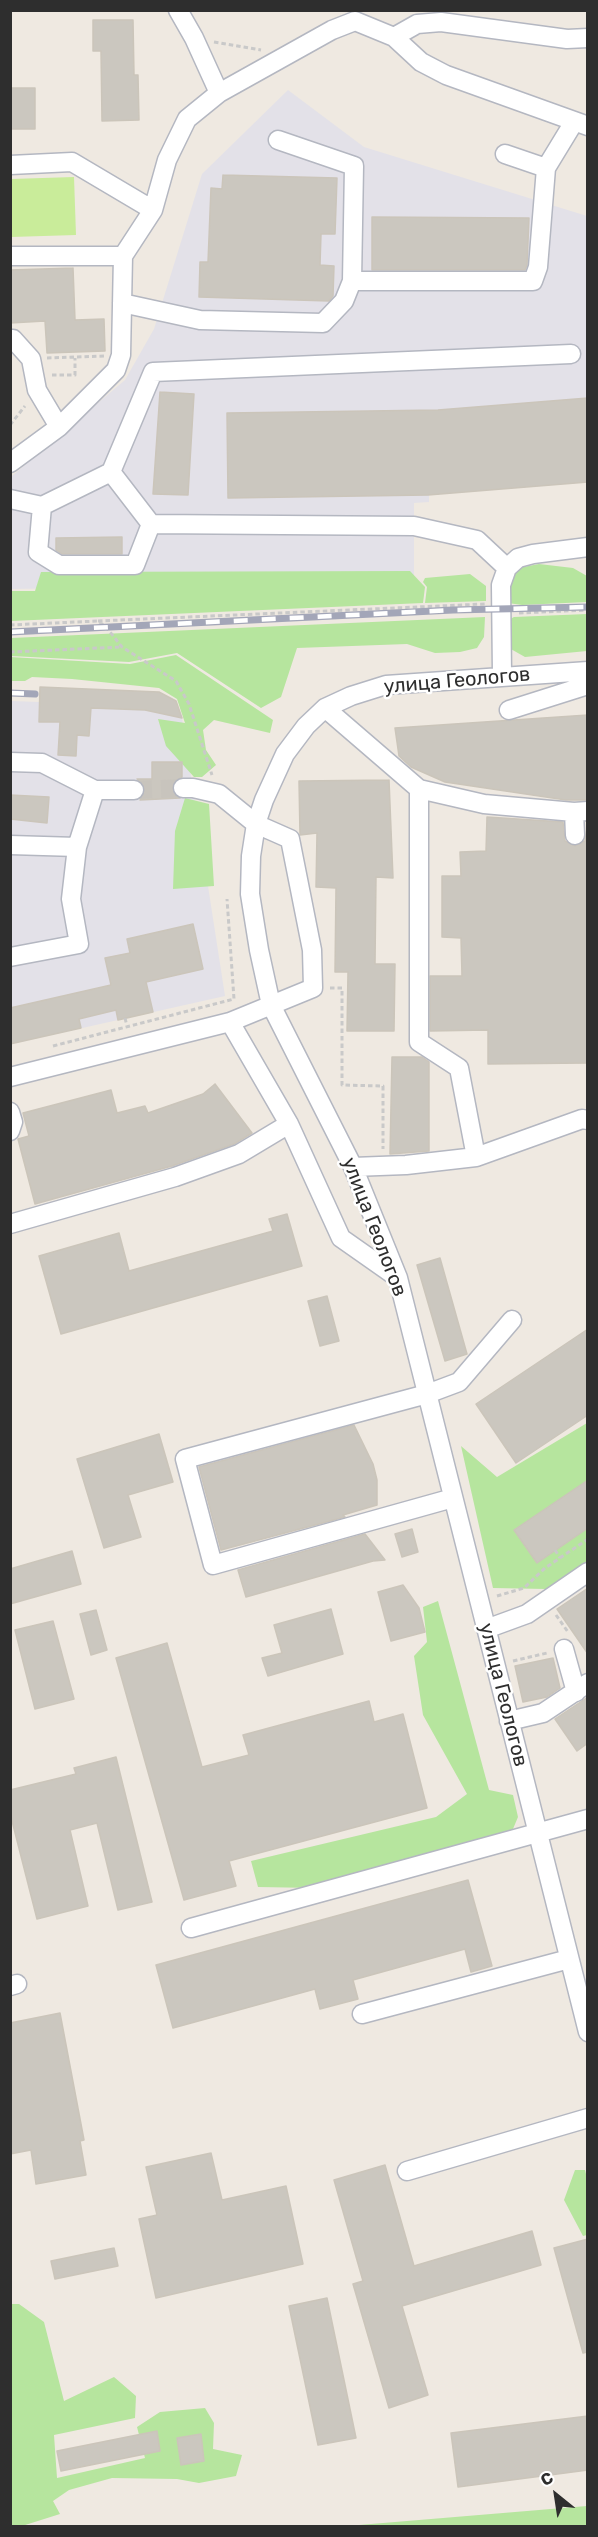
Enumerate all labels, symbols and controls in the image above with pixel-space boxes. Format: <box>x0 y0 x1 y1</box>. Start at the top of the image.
street label: улица Геологов <box>383 663 531 699</box>
street label: улица Геологов <box>336 1154 412 1300</box>
street label: улица Геологов <box>474 1621 532 1769</box>
north arrow <box>526 2465 586 2525</box>
text: С <box>537 2468 556 2490</box>

